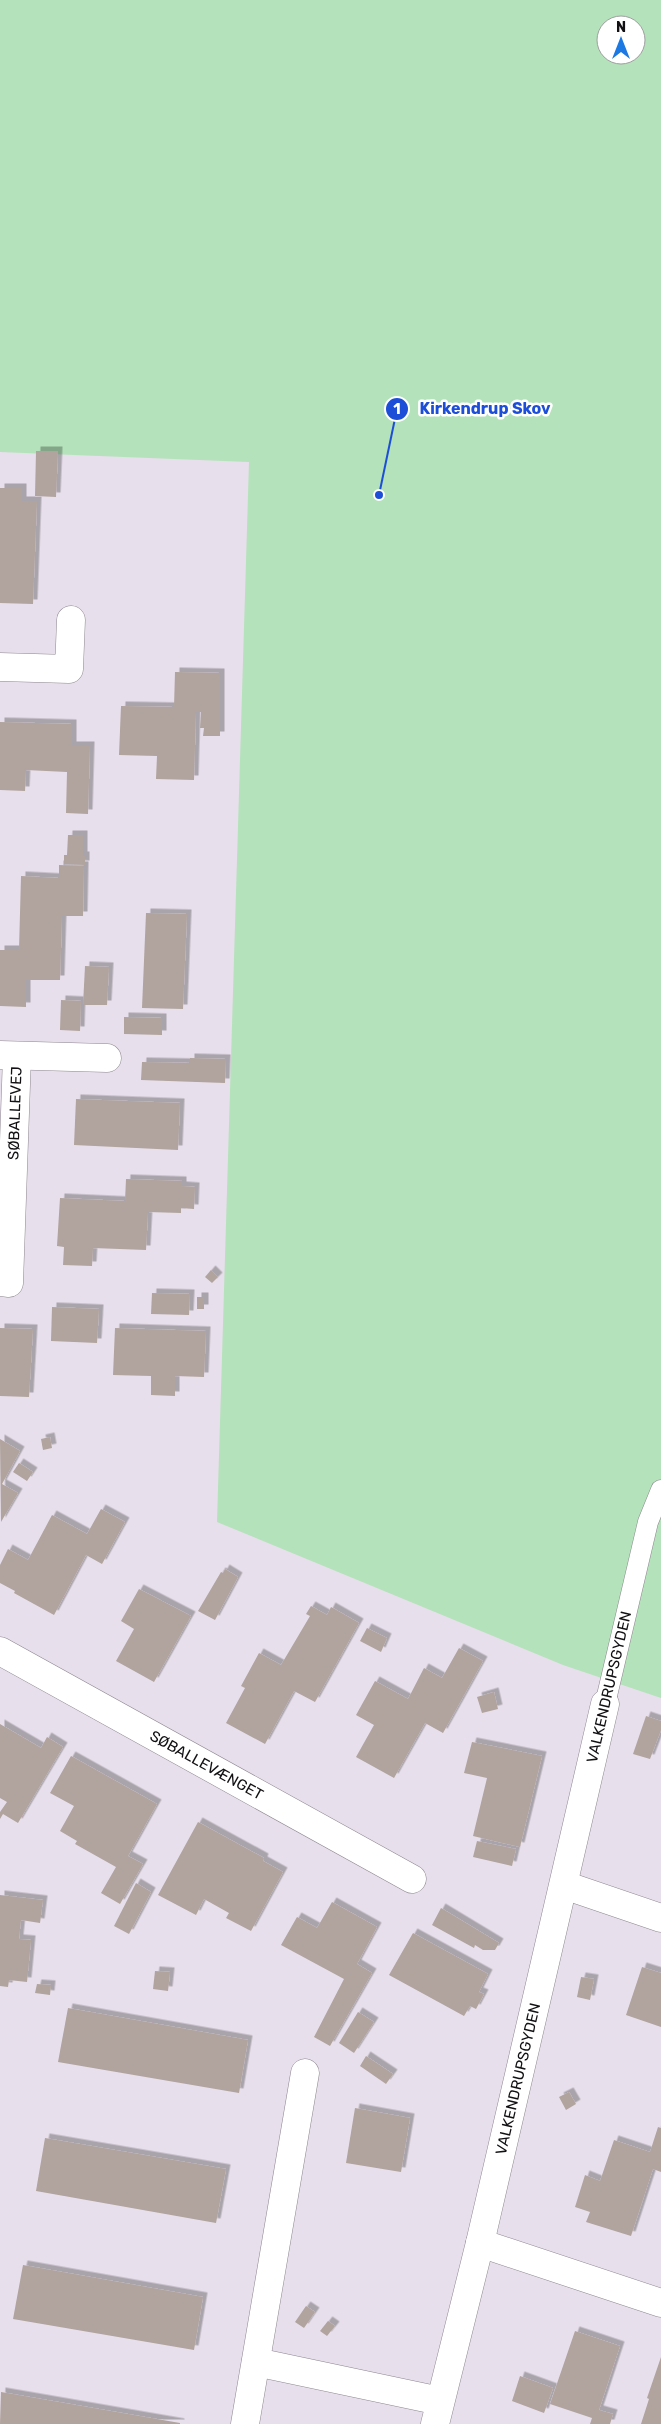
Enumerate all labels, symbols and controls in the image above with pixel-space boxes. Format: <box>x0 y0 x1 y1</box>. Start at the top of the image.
north arrow <box>596 15 646 65</box>
text: N <box>616 19 626 36</box>
callout: Kirkendrup Skov <box>385 393 561 424</box>
text: Kirkendrup Skov <box>420 399 551 418</box>
text: 1 <box>393 400 401 418</box>
street label: SØBALLEVEJ <box>4 1066 26 1160</box>
street label: VALKENDRUPSGYDEN <box>583 1609 635 1765</box>
street label: SØBALLEVÆNGET <box>147 1727 267 1804</box>
street label: VALKENDRUPSGYDEN <box>492 2001 544 2157</box>

